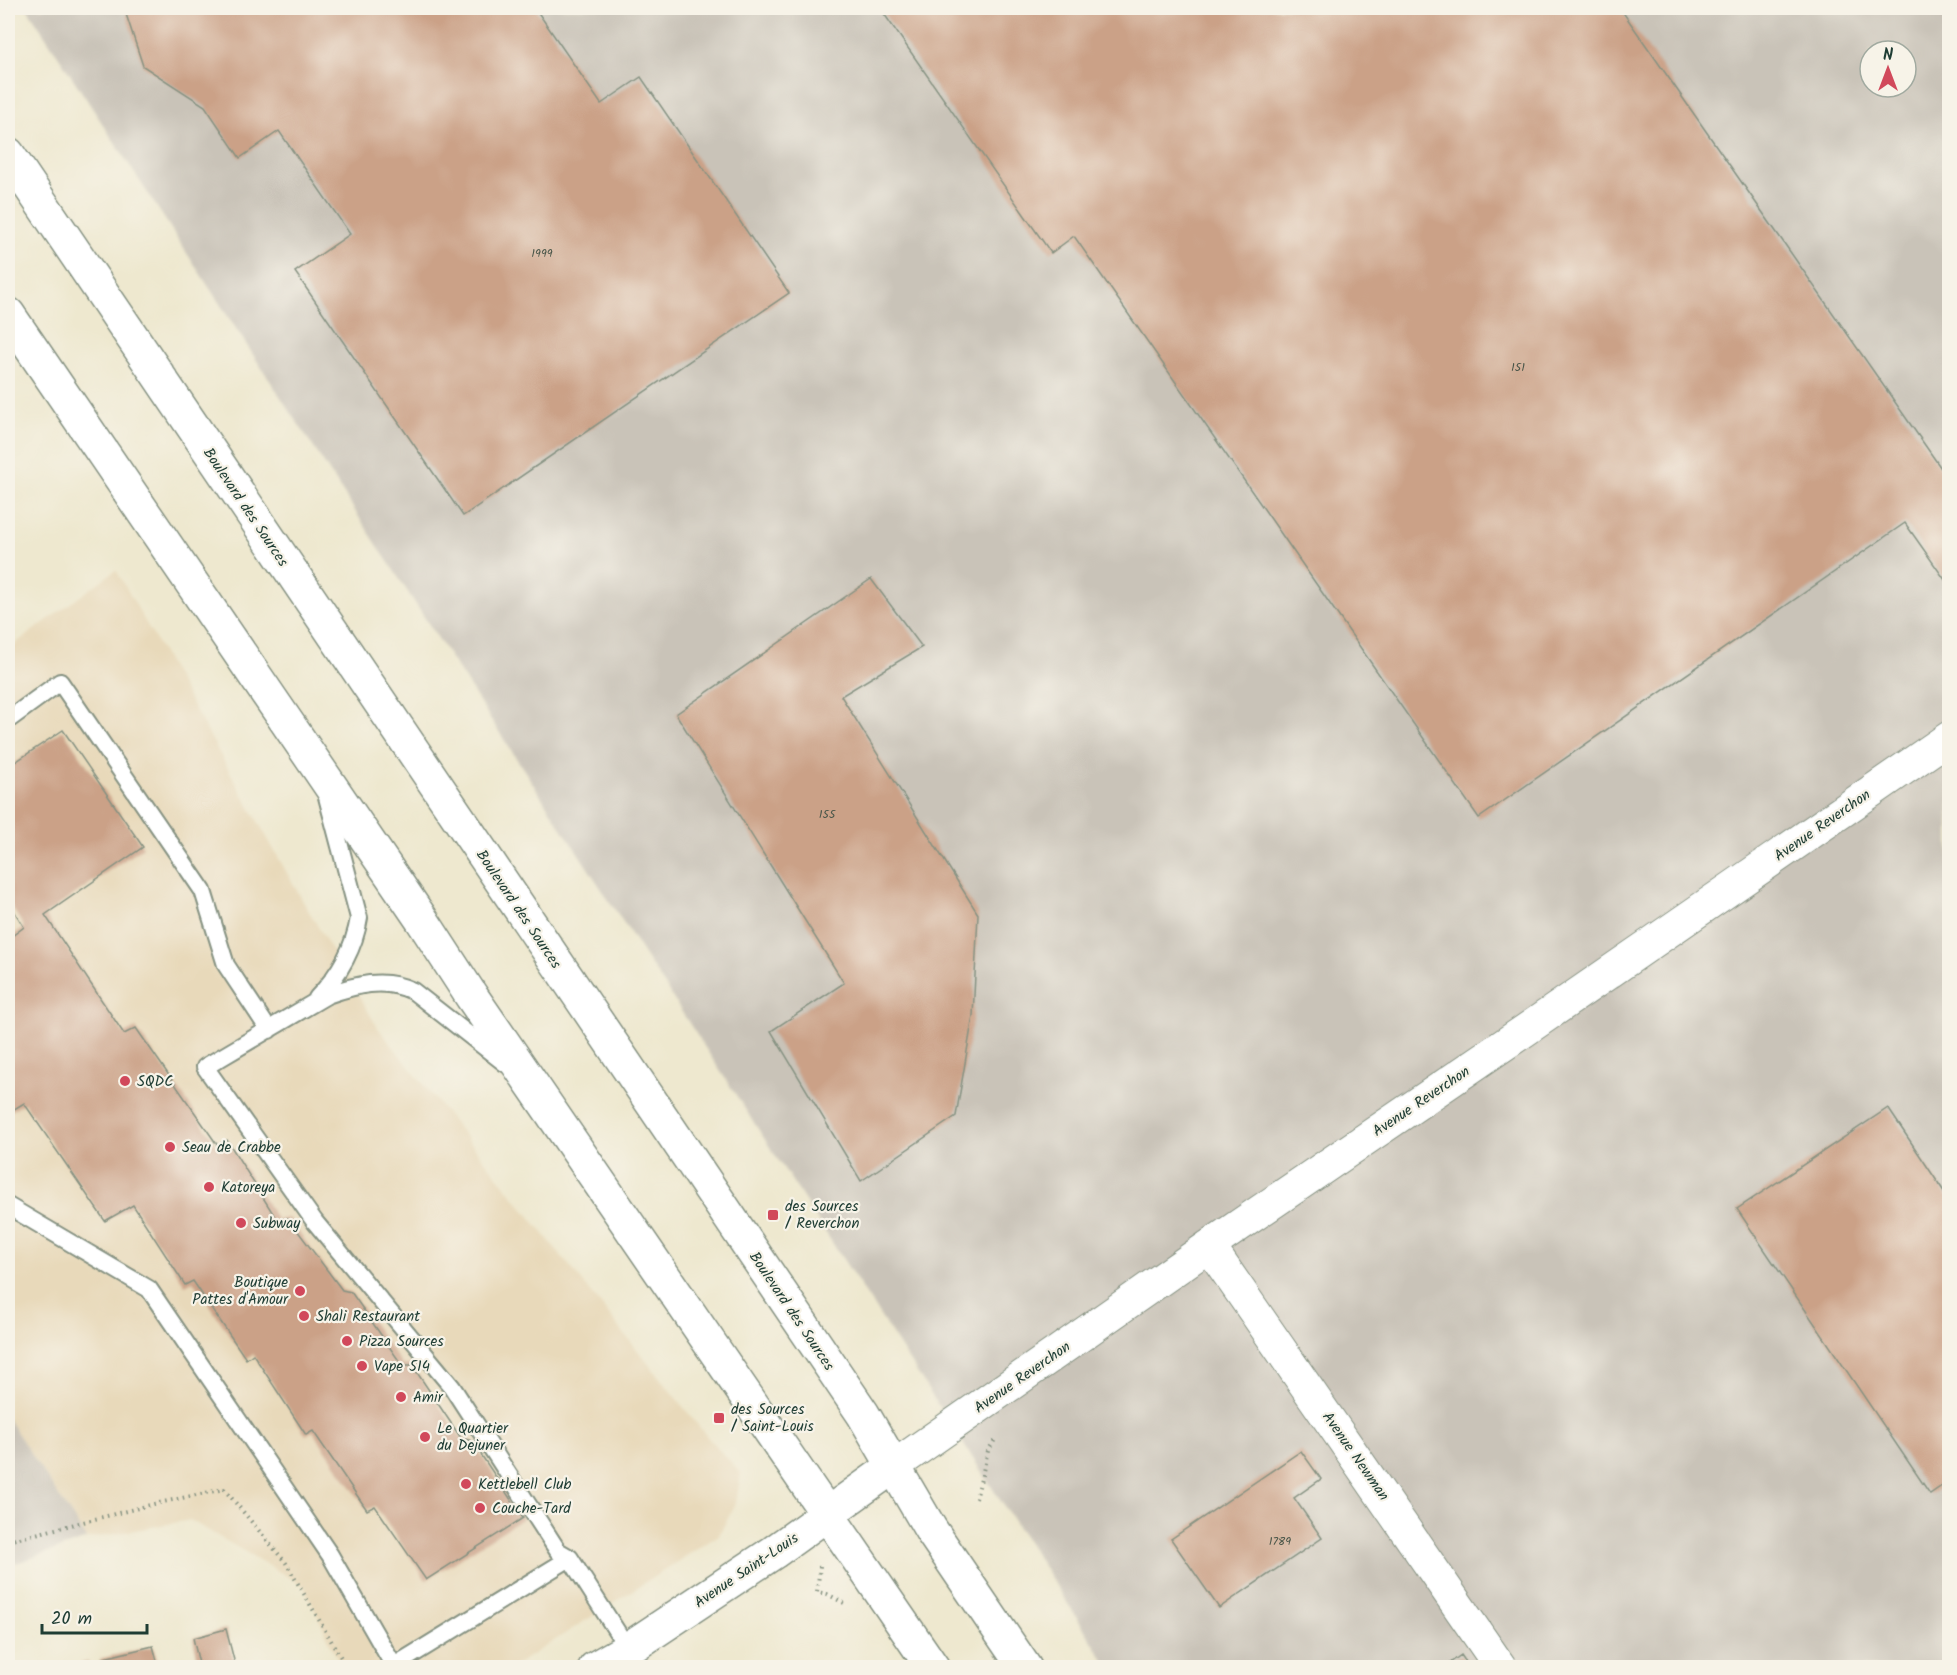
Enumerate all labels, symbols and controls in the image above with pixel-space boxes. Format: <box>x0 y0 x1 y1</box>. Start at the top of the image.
north arrow <box>1858 39 1918 99</box>
text: N <box>1883 43 1893 68</box>
house number: 1999 <box>531 244 553 263</box>
house number: 151 <box>1511 358 1525 377</box>
street label: Boulevard des Sources <box>196 443 294 572</box>
street label: Avenue Reverchon <box>1769 784 1876 868</box>
house number: 155 <box>819 805 837 824</box>
street label: Boulevard des Sources <box>469 845 567 974</box>
street label: Avenue Reverchon <box>1368 1060 1475 1143</box>
place label: SQDC <box>137 1070 173 1094</box>
marker: SQDC <box>118 1074 132 1088</box>
place label: Seau de Crabbe <box>182 1136 281 1160</box>
marker: Seau de Crabbe <box>163 1140 177 1154</box>
place label: Katoreya <box>221 1176 275 1200</box>
marker: Katoreya <box>202 1180 216 1194</box>
place label: des Sources / Reverchon <box>785 1195 859 1236</box>
marker: des Sources / Reverchon <box>766 1208 780 1222</box>
place label: Subway <box>253 1212 301 1236</box>
marker: Subway <box>234 1216 248 1230</box>
street label: Boulevard des Sources <box>742 1247 840 1376</box>
place label: Boutique Pattes d'Amour <box>192 1271 289 1312</box>
marker: Boutique Pattes d'Amour <box>293 1284 307 1298</box>
place label: Shali Restaurant <box>316 1305 420 1329</box>
marker: Shali Restaurant <box>297 1309 311 1323</box>
place label: Pizza Sources <box>359 1330 444 1354</box>
marker: Pizza Sources <box>340 1334 354 1348</box>
street label: Avenue Reverchon <box>969 1336 1076 1420</box>
place label: Vape 514 <box>374 1355 430 1379</box>
marker: Vape 514 <box>355 1359 369 1373</box>
place label: Amir <box>413 1386 444 1410</box>
marker: Amir <box>394 1390 408 1404</box>
place label: des Sources / Saint-Louis <box>731 1398 814 1439</box>
street label: Avenue Newman <box>1315 1407 1395 1506</box>
marker: des Sources / Saint-Louis <box>712 1411 726 1425</box>
place label: Le Quartier du Dejuner <box>437 1417 509 1458</box>
marker: Le Quartier du Dejuner <box>418 1430 432 1444</box>
place label: Kettlebell Club <box>478 1473 572 1497</box>
marker: Kettlebell Club <box>459 1477 473 1491</box>
place label: Couche-Tard <box>492 1497 571 1521</box>
marker: Couche-Tard <box>473 1501 487 1515</box>
street label: Avenue Saint-Louis <box>689 1527 804 1615</box>
house number: 1789 <box>1269 1532 1291 1551</box>
scale bar <box>42 1597 147 1635</box>
text: 20 m <box>51 1605 92 1634</box>

